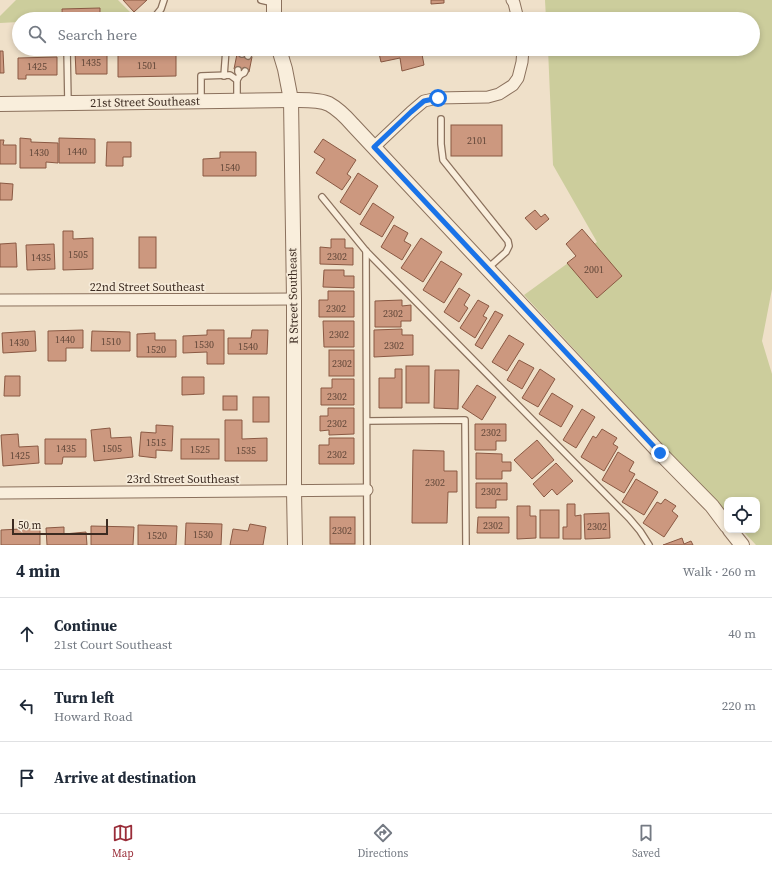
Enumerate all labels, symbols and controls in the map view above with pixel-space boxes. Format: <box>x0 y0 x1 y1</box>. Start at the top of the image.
search box <box>12 12 760 56</box>
icon: search <box>26 23 48 45</box>
text: Search here <box>58 24 137 45</box>
house number: 1435 <box>81 56 101 69</box>
house number: 1501 <box>137 59 157 72</box>
house number: 1425 <box>27 60 47 73</box>
route start <box>429 89 447 107</box>
street label: 21st Street Southeast <box>90 93 200 111</box>
house number: 2101 <box>467 134 487 147</box>
house number: 1440 <box>67 145 87 158</box>
house number: 1430 <box>29 146 49 159</box>
house number: 1540 <box>220 161 240 174</box>
house number: 1505 <box>68 248 88 261</box>
street label: R Street Southeast <box>284 248 302 344</box>
house number: 2302 <box>327 250 347 263</box>
house number: 1435 <box>31 251 51 264</box>
house number: 2001 <box>584 263 604 276</box>
street label: 22nd Street Southeast <box>90 279 204 295</box>
house number: 2302 <box>326 302 346 315</box>
house number: 2302 <box>383 307 403 320</box>
house number: 2302 <box>329 328 349 341</box>
house number: 1440 <box>55 333 75 346</box>
house number: 1510 <box>101 335 121 348</box>
house number: 1430 <box>9 336 29 349</box>
house number: 1530 <box>194 338 214 351</box>
house number: 2302 <box>384 339 404 352</box>
house number: 1540 <box>238 340 258 353</box>
house number: 1520 <box>146 343 166 356</box>
house number: 2302 <box>332 357 352 370</box>
house number: 2302 <box>327 390 347 403</box>
house number: 2302 <box>327 417 347 430</box>
house number: 2302 <box>481 426 501 439</box>
house number: 1515 <box>146 436 166 449</box>
house number: 1435 <box>56 442 76 455</box>
house number: 1505 <box>102 442 122 455</box>
house number: 1525 <box>190 443 210 456</box>
house number: 1535 <box>236 444 256 457</box>
route end <box>651 444 669 462</box>
house number: 2302 <box>327 448 347 461</box>
house number: 1425 <box>10 449 30 462</box>
street label: 23rd Street Southeast <box>127 471 239 487</box>
house number: 2302 <box>425 476 445 489</box>
house number: 2302 <box>481 485 501 498</box>
map controls <box>724 497 760 533</box>
button: locate <box>724 497 760 533</box>
scale bar <box>12 517 108 536</box>
text: 50 m <box>18 518 41 533</box>
house number: 2302 <box>483 519 503 532</box>
house number: 2302 <box>587 520 607 533</box>
house number: 2302 <box>332 524 352 537</box>
house number: 1530 <box>193 528 213 541</box>
house number: 1520 <box>147 529 167 542</box>
text: 4 min <box>16 559 60 583</box>
text: Walk · 260 m <box>683 563 756 580</box>
text: Continue <box>54 615 117 636</box>
icon: ahead <box>16 623 38 645</box>
text: 40 m <box>728 625 756 642</box>
text: 21st Court Southeast <box>54 636 172 653</box>
text: Turn left <box>54 687 114 708</box>
icon: left <box>16 695 38 717</box>
text: 220 m <box>722 697 756 714</box>
text: Howard Road <box>54 708 133 725</box>
icon: arrive <box>16 767 38 789</box>
text: Arrive at destination <box>54 767 196 788</box>
tab: Map <box>112 822 134 861</box>
tab: Directions <box>357 822 408 861</box>
tab: Saved <box>632 822 660 861</box>

